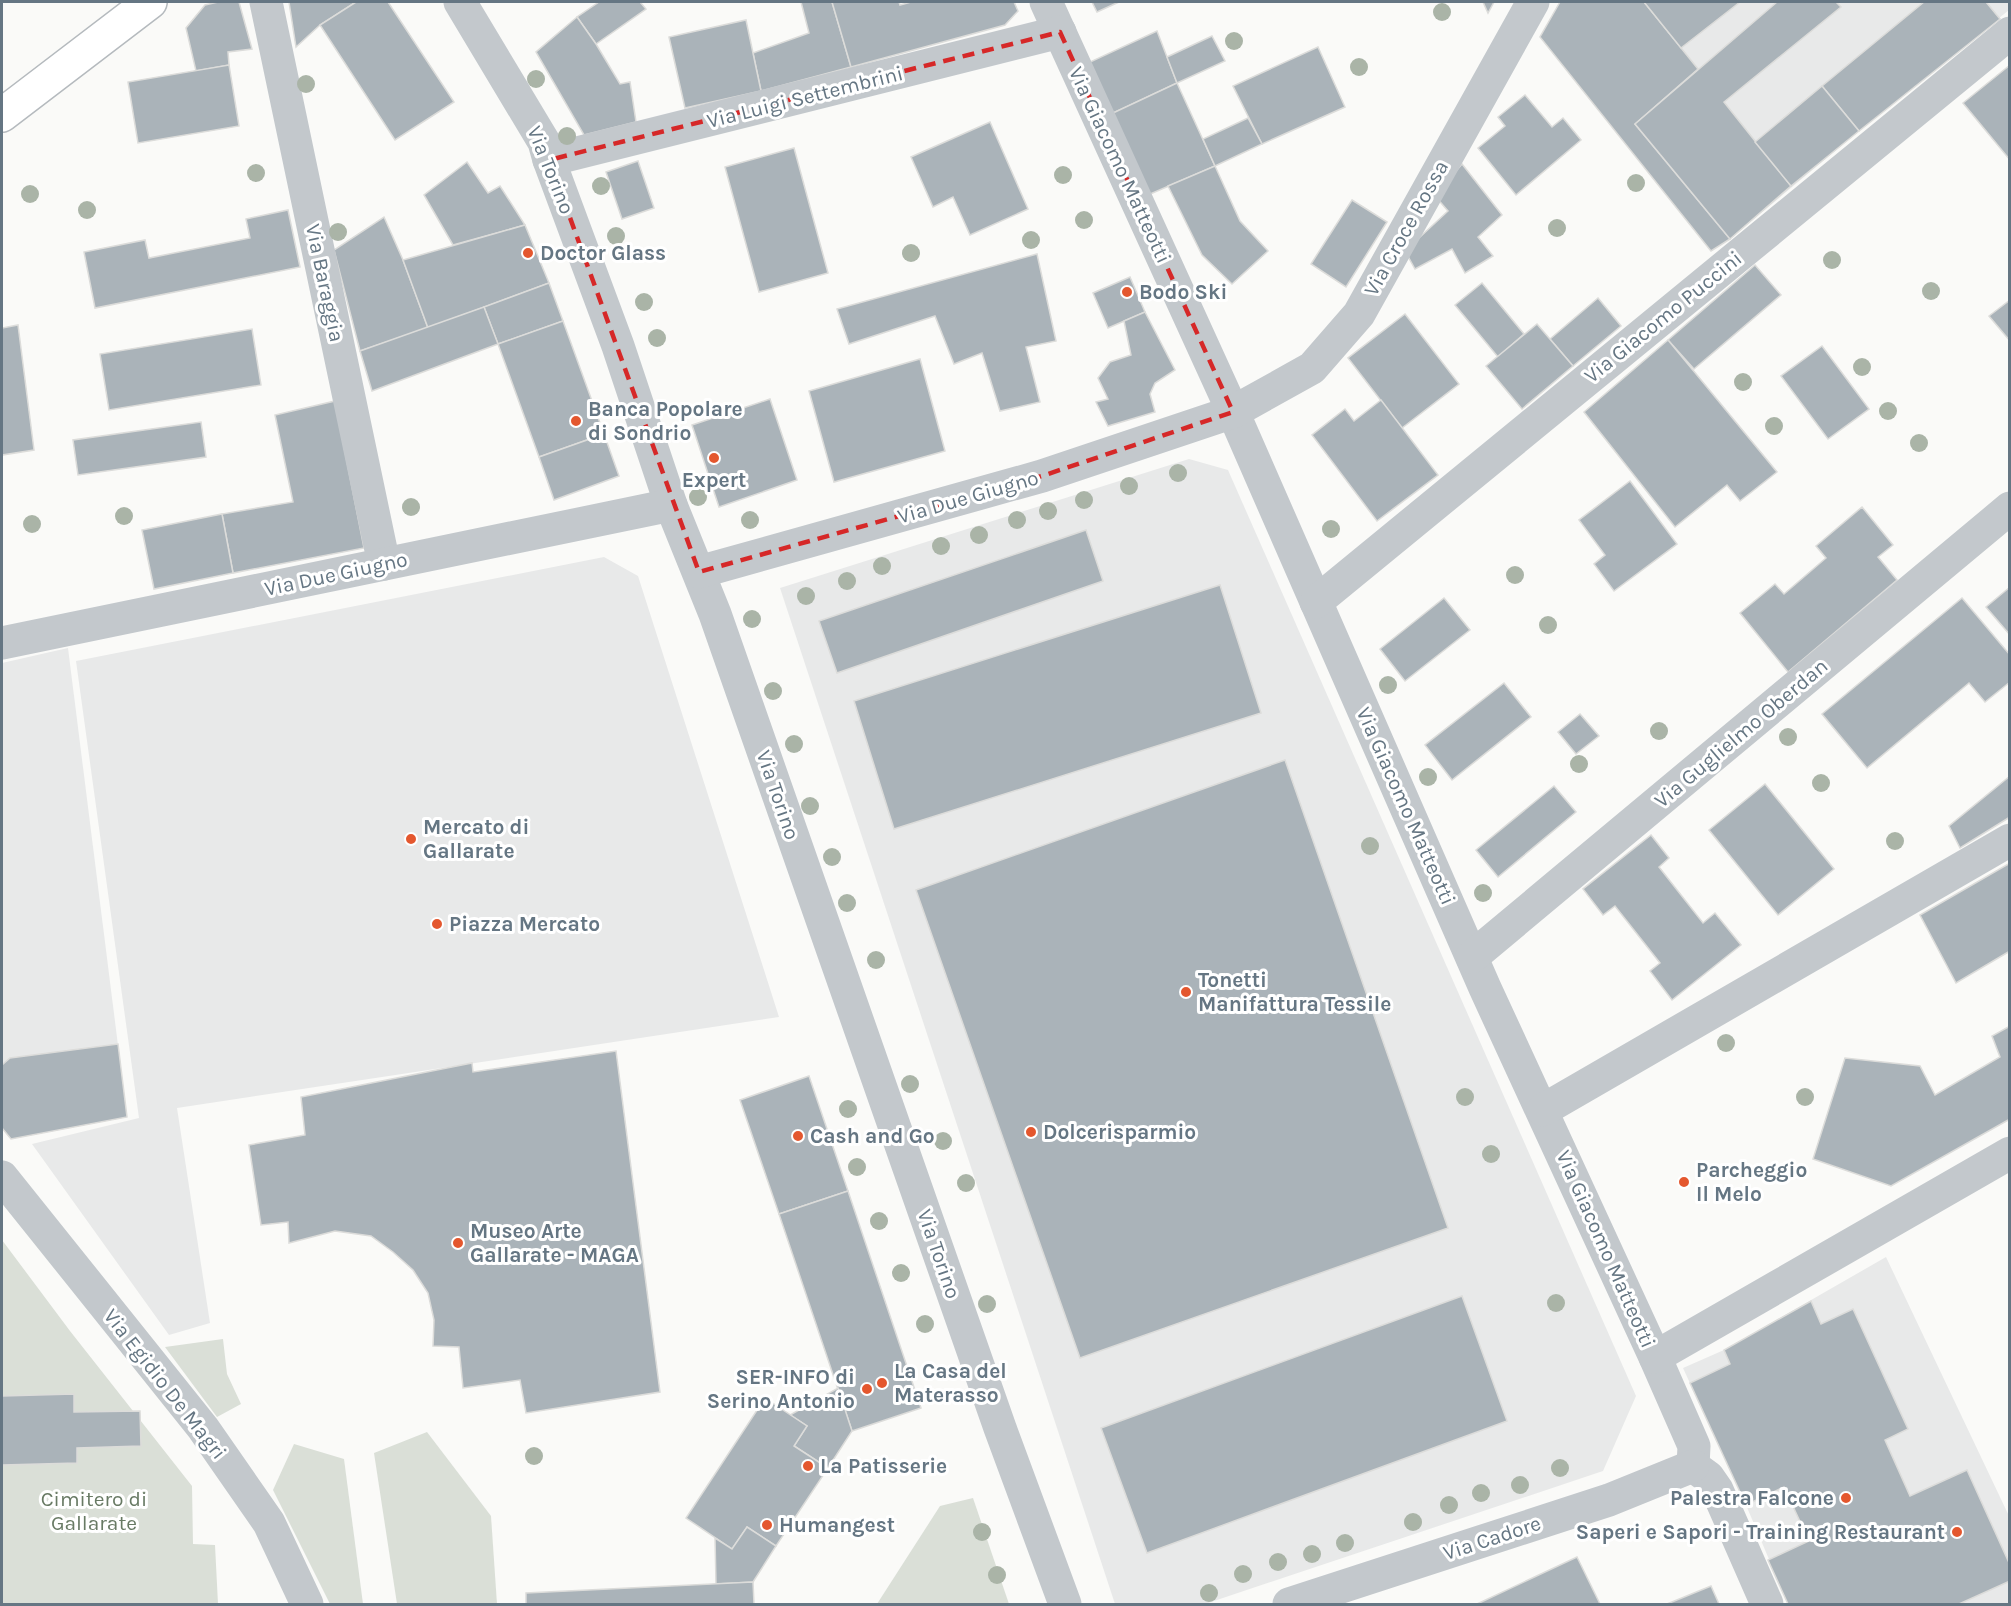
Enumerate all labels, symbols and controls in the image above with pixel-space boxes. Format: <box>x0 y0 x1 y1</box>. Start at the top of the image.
street label: Via Luigi Settembrini <box>704 61 906 133</box>
street label: Via Giacomo Matteotti <box>1064 63 1176 267</box>
street label: Via Torino <box>522 122 580 218</box>
street label: Via Croce Rossa <box>1359 156 1453 300</box>
street label: Via Baraggia <box>301 222 349 344</box>
place label: Doctor Glass <box>540 241 666 265</box>
marker: Doctor Glass <box>521 246 535 260</box>
street label: Via Giacomo Puccini <box>1579 246 1747 388</box>
place label: Bodo Ski <box>1139 280 1227 304</box>
marker: Bodo Ski <box>1120 285 1134 299</box>
place label: Banca Popolare di Sondrio <box>588 397 743 445</box>
marker: Banca Popolare di Sondrio <box>569 414 583 428</box>
marker: Expert <box>707 451 721 465</box>
street label: Via Due Giugno <box>895 465 1041 529</box>
place label: Expert <box>682 468 746 492</box>
street label: Via Due Giugno <box>262 547 410 601</box>
street label: Via Guglielmo Oberdan <box>1650 654 1832 812</box>
street label: Via Giacomo Matteotti <box>1352 703 1460 909</box>
street label: Via Torino <box>752 747 804 843</box>
place label: Mercato di Gallarate <box>423 815 529 863</box>
marker: Mercato di Gallarate <box>404 832 418 846</box>
place label: Piazza Mercato <box>449 912 600 936</box>
marker: Piazza Mercato <box>430 917 444 931</box>
place label: Tonetti Manifattura Tessile <box>1198 968 1391 1016</box>
marker: Tonetti Manifattura Tessile <box>1179 985 1193 999</box>
place label: Dolcerisparmio <box>1043 1120 1196 1144</box>
place label: Cash and Go <box>810 1124 935 1148</box>
marker: Dolcerisparmio <box>1024 1125 1038 1139</box>
marker: Cash and Go <box>791 1129 805 1143</box>
street label: Via Giacomo Matteotti <box>1552 1146 1660 1352</box>
place label: Parcheggio Il Melo <box>1696 1158 1807 1206</box>
marker: Parcheggio Il Melo <box>1677 1175 1691 1189</box>
street label: Via Torino <box>913 1206 965 1302</box>
place label: Museo Arte Gallarate - MAGA <box>470 1219 639 1267</box>
marker: Museo Arte Gallarate - MAGA <box>451 1236 465 1250</box>
street label: Via Egidio De Magri <box>99 1304 231 1464</box>
place label: La Casa del Materasso <box>894 1359 1007 1407</box>
place label: SER-INFO di Serino Antonio <box>707 1365 855 1413</box>
marker: La Casa del Materasso <box>875 1376 889 1390</box>
marker: SER-INFO di Serino Antonio <box>860 1382 874 1396</box>
place label: La Patisserie <box>820 1454 947 1478</box>
marker: La Patisserie <box>801 1459 815 1473</box>
place label: Palestra Falcone <box>1670 1486 1834 1510</box>
park label: Cimitero di Gallarate <box>41 1487 147 1535</box>
marker: Palestra Falcone <box>1839 1491 1853 1505</box>
street label: Via Cadore <box>1440 1511 1544 1565</box>
place label: Humangest <box>779 1513 895 1537</box>
marker: Humangest <box>760 1518 774 1532</box>
place label: Saperi e Sapori - Training Restaurant <box>1576 1520 1945 1544</box>
marker: Saperi e Sapori - Training Restaurant <box>1950 1525 1964 1539</box>

